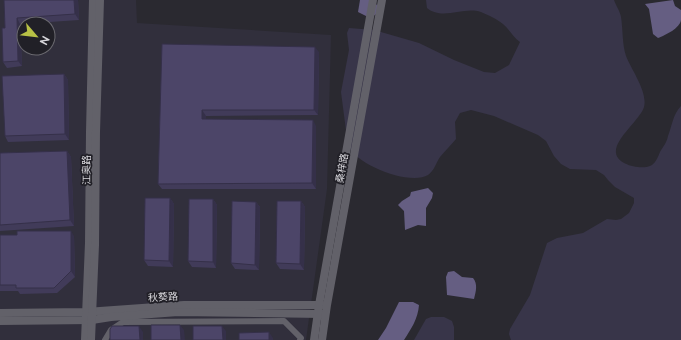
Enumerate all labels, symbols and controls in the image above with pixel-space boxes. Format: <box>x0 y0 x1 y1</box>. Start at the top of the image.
north arrow <box>16 16 56 56</box>
text: N <box>37 34 52 47</box>
street label: 桑梓路 <box>334 152 350 184</box>
street label: 江奥路 <box>81 155 92 185</box>
street label: 秋葵路 <box>148 290 178 304</box>

